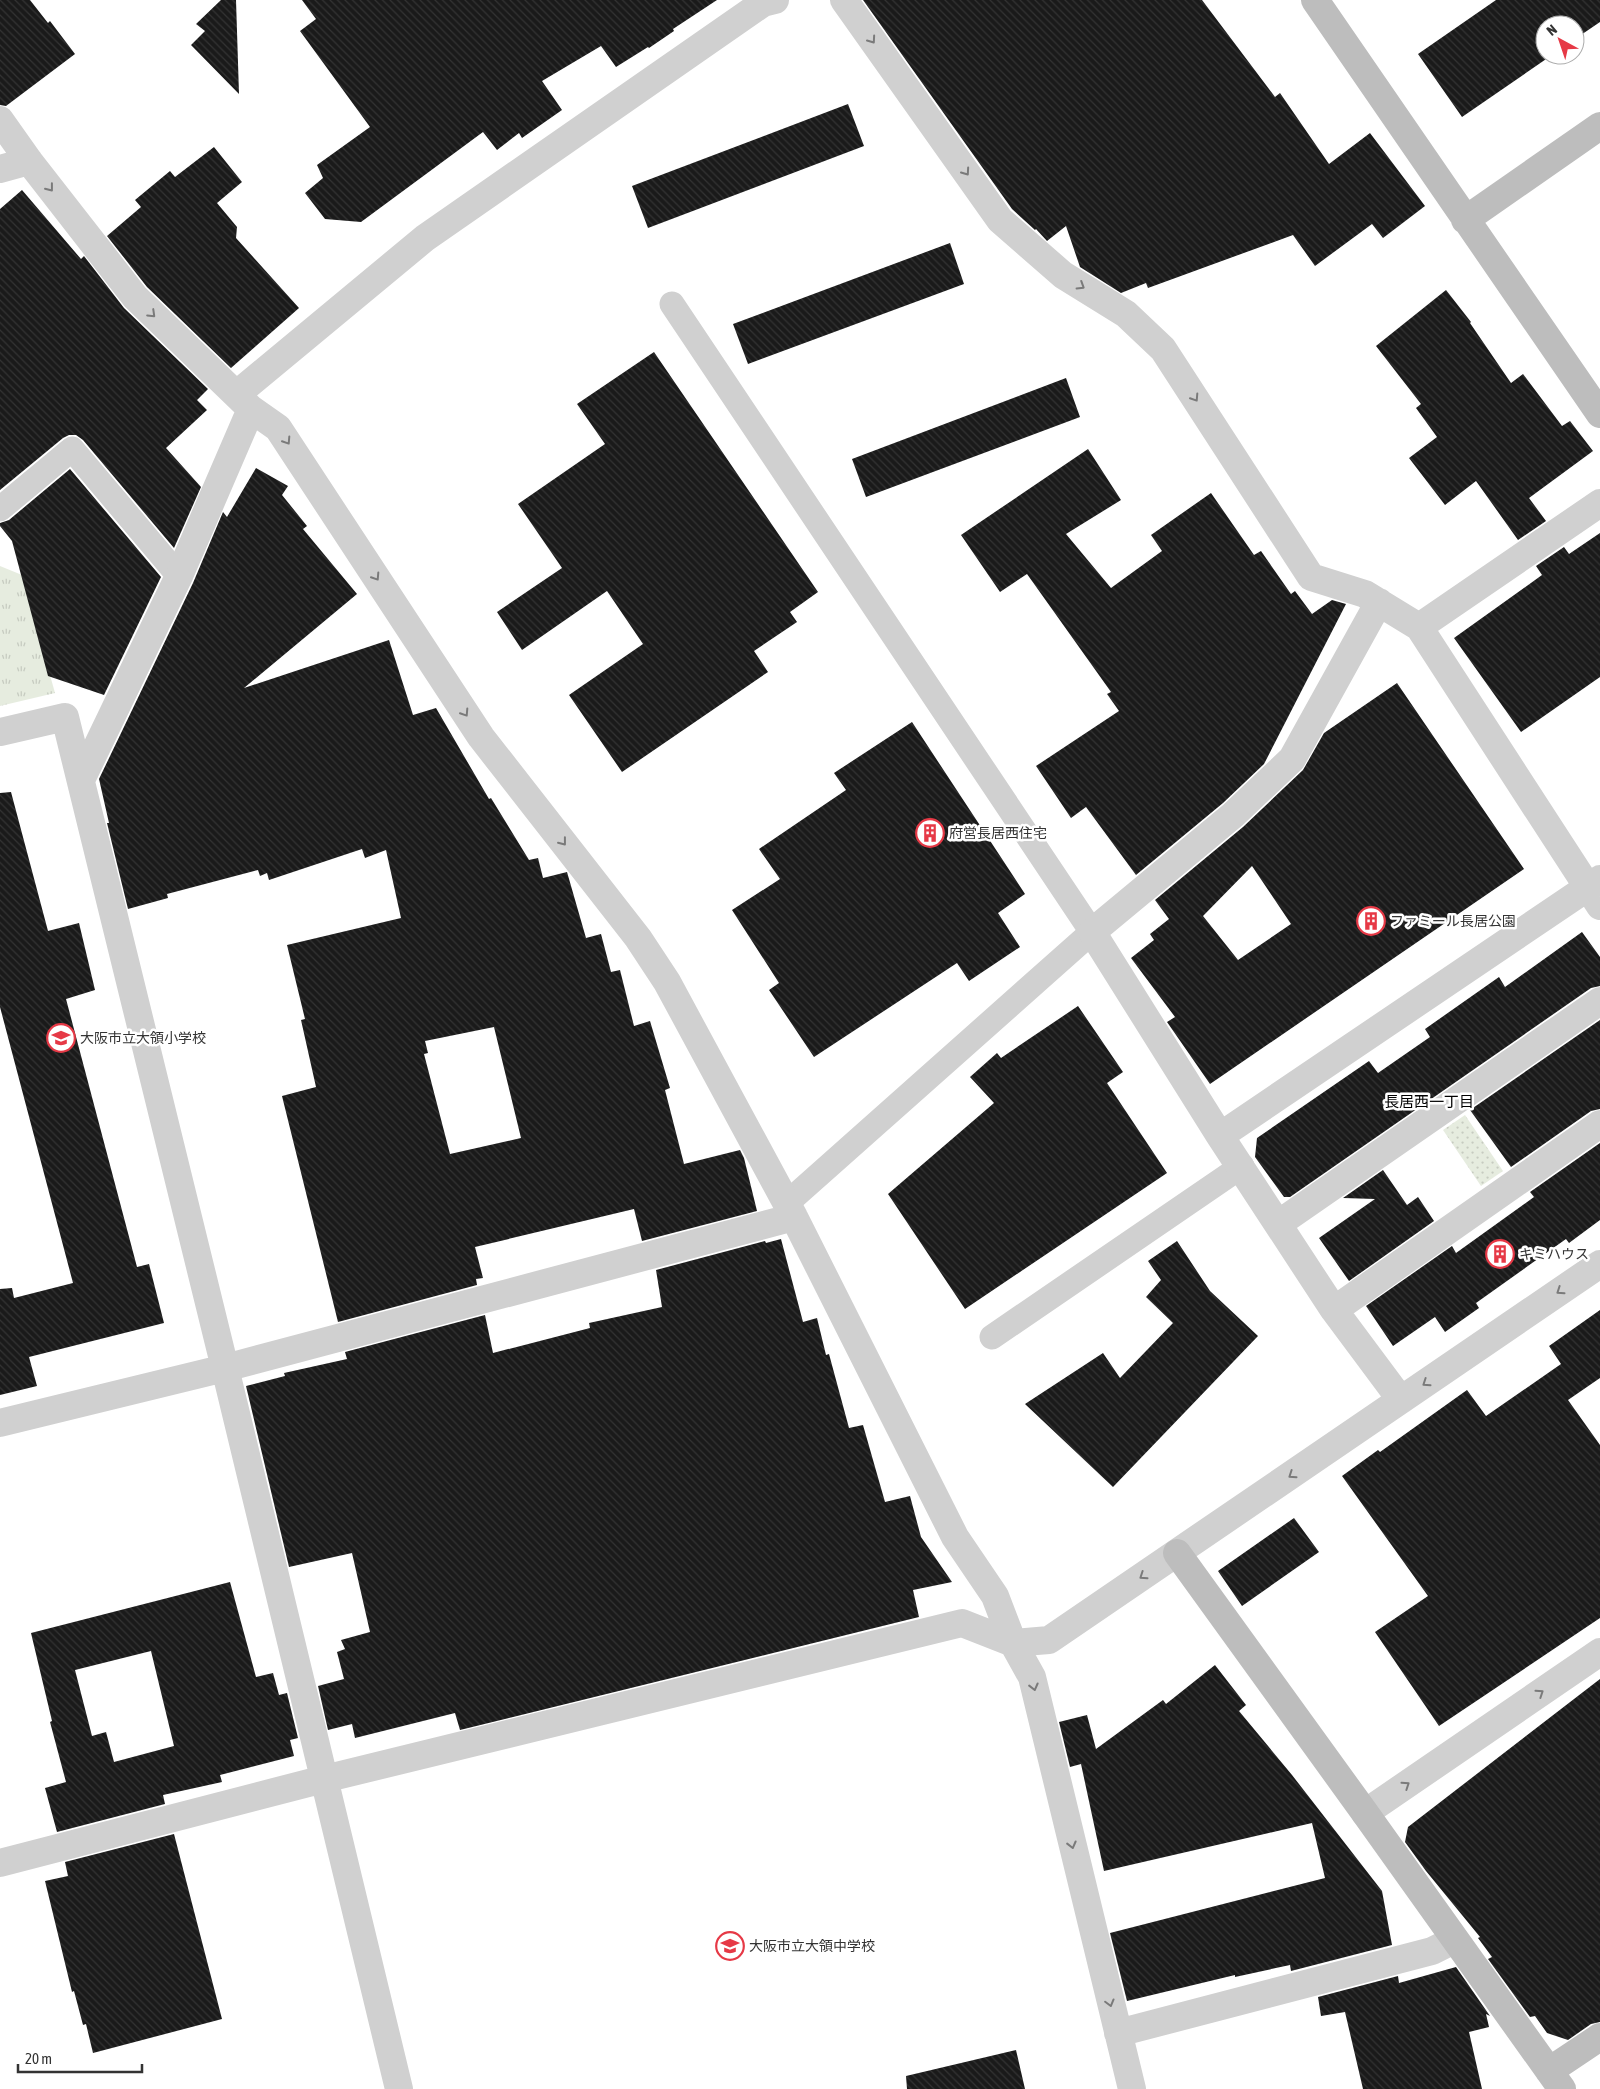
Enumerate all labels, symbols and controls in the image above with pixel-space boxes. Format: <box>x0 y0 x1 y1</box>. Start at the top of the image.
north arrow <box>1535 15 1585 65</box>
text: N <box>1543 21 1560 39</box>
one-way arrow <box>866 34 875 44</box>
one-way arrow <box>960 166 969 176</box>
one-way arrow <box>44 182 52 191</box>
one-way arrow <box>1075 279 1084 289</box>
one-way arrow <box>146 308 155 317</box>
one-way arrow <box>1188 392 1198 401</box>
one-way arrow <box>281 435 290 445</box>
one-way arrow <box>370 571 379 581</box>
one-way arrow <box>459 707 468 716</box>
building icon: 府営長居西住宅 <box>915 818 945 848</box>
place label: 府営長居西住宅 <box>949 825 1047 841</box>
one-way arrow <box>558 836 566 845</box>
building icon: ファミール長居公園 <box>1356 906 1386 936</box>
place label: ファミール長居公園 <box>1390 913 1516 929</box>
school or university icon: 大阪市立大領小学校 <box>46 1023 76 1053</box>
place label: 大阪市立大領小学校 <box>80 1030 206 1046</box>
district label: 長居西一丁目 <box>1384 1093 1474 1110</box>
building icon: キミハウス <box>1485 1239 1515 1269</box>
place label: キミハウス <box>1519 1246 1589 1262</box>
one-way arrow <box>1556 1285 1566 1294</box>
one-way arrow <box>1422 1377 1431 1386</box>
one-way arrow <box>1288 1469 1297 1478</box>
one-way arrow <box>1139 1570 1149 1579</box>
one-way arrow <box>1028 1682 1039 1691</box>
one-way arrow <box>1534 1690 1543 1699</box>
one-way arrow <box>1400 1782 1409 1791</box>
one-way arrow <box>1066 1840 1077 1849</box>
school or university icon: 大阪市立大領中学校 <box>715 1931 745 1961</box>
place label: 大阪市立大領中学校 <box>749 1938 875 1954</box>
one-way arrow <box>1105 1998 1115 2006</box>
scale bar <box>18 2042 141 2074</box>
text: 20 m <box>25 2050 52 2067</box>

